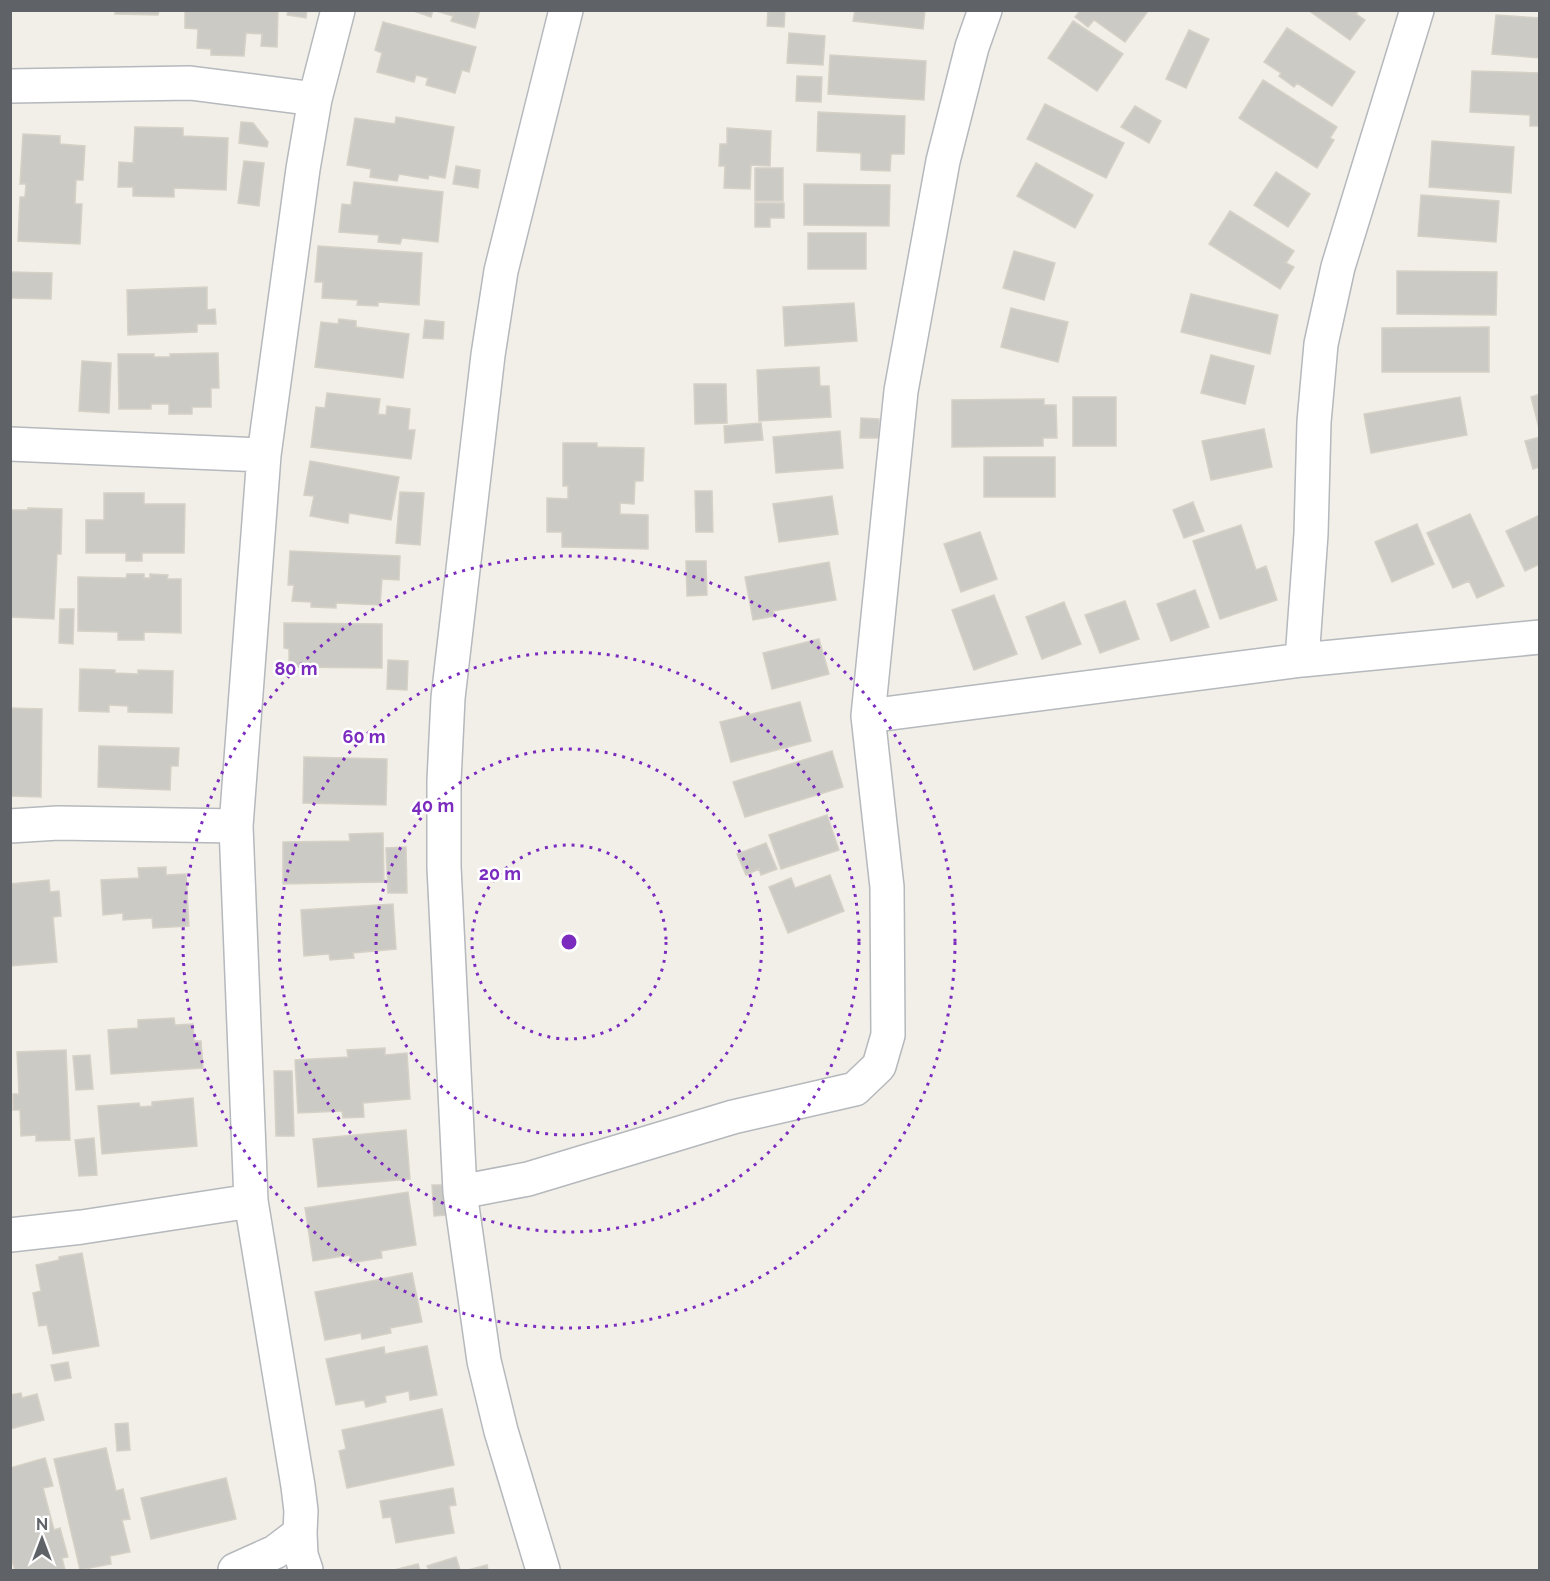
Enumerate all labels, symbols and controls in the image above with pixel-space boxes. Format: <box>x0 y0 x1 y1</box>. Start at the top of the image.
text: 80 m <box>274 658 318 679</box>
text: 60 m <box>342 726 386 747</box>
text: 40 m <box>412 795 454 816</box>
text: 20 m <box>479 863 521 884</box>
centre of rings <box>559 932 579 952</box>
north arrow <box>12 1509 72 1569</box>
text: N <box>36 1515 48 1534</box>

